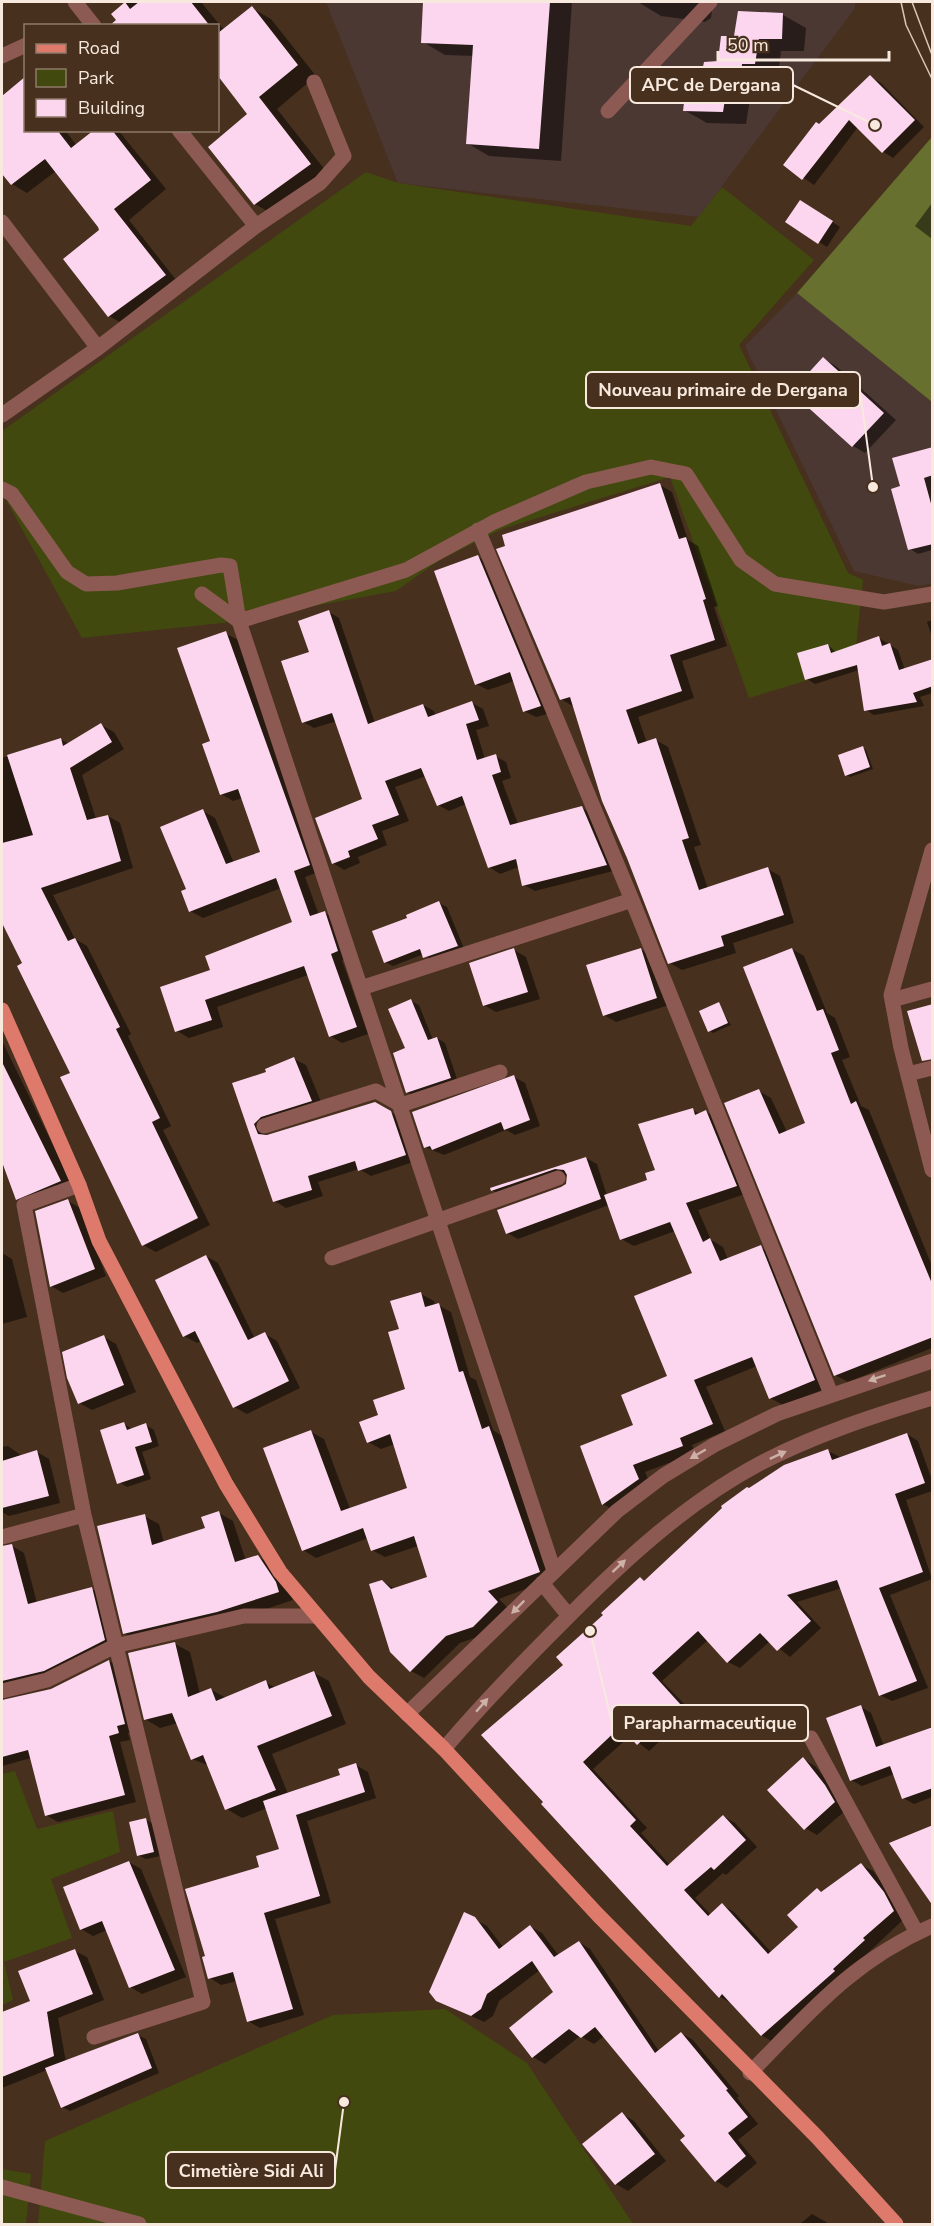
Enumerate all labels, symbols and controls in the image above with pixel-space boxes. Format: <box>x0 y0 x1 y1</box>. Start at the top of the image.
legend <box>24 24 219 132</box>
scale bar <box>718 24 889 62</box>
text: 50 m <box>727 33 769 57</box>
text: Road <box>78 36 120 60</box>
text: Park <box>78 66 115 90</box>
callout: APC de Dergana <box>630 67 793 103</box>
text: APC de Dergana <box>641 73 781 97</box>
text: Building <box>78 96 145 120</box>
callout: Nouveau primaire de Dergana <box>586 372 860 408</box>
text: Nouveau primaire de Dergana <box>598 378 848 402</box>
one-way arrow <box>868 1374 886 1384</box>
one-way arrow <box>689 1449 706 1459</box>
one-way arrow <box>770 1450 787 1459</box>
one-way arrow <box>611 1560 626 1573</box>
one-way arrow <box>511 1600 525 1614</box>
one-way arrow <box>475 1698 488 1713</box>
callout: Parapharmaceutique <box>612 1705 808 1741</box>
text: Parapharmaceutique <box>624 1711 797 1735</box>
callout: Cimetière Sidi Ali <box>166 2152 335 2188</box>
text: Cimetière Sidi Ali <box>178 2159 324 2183</box>

